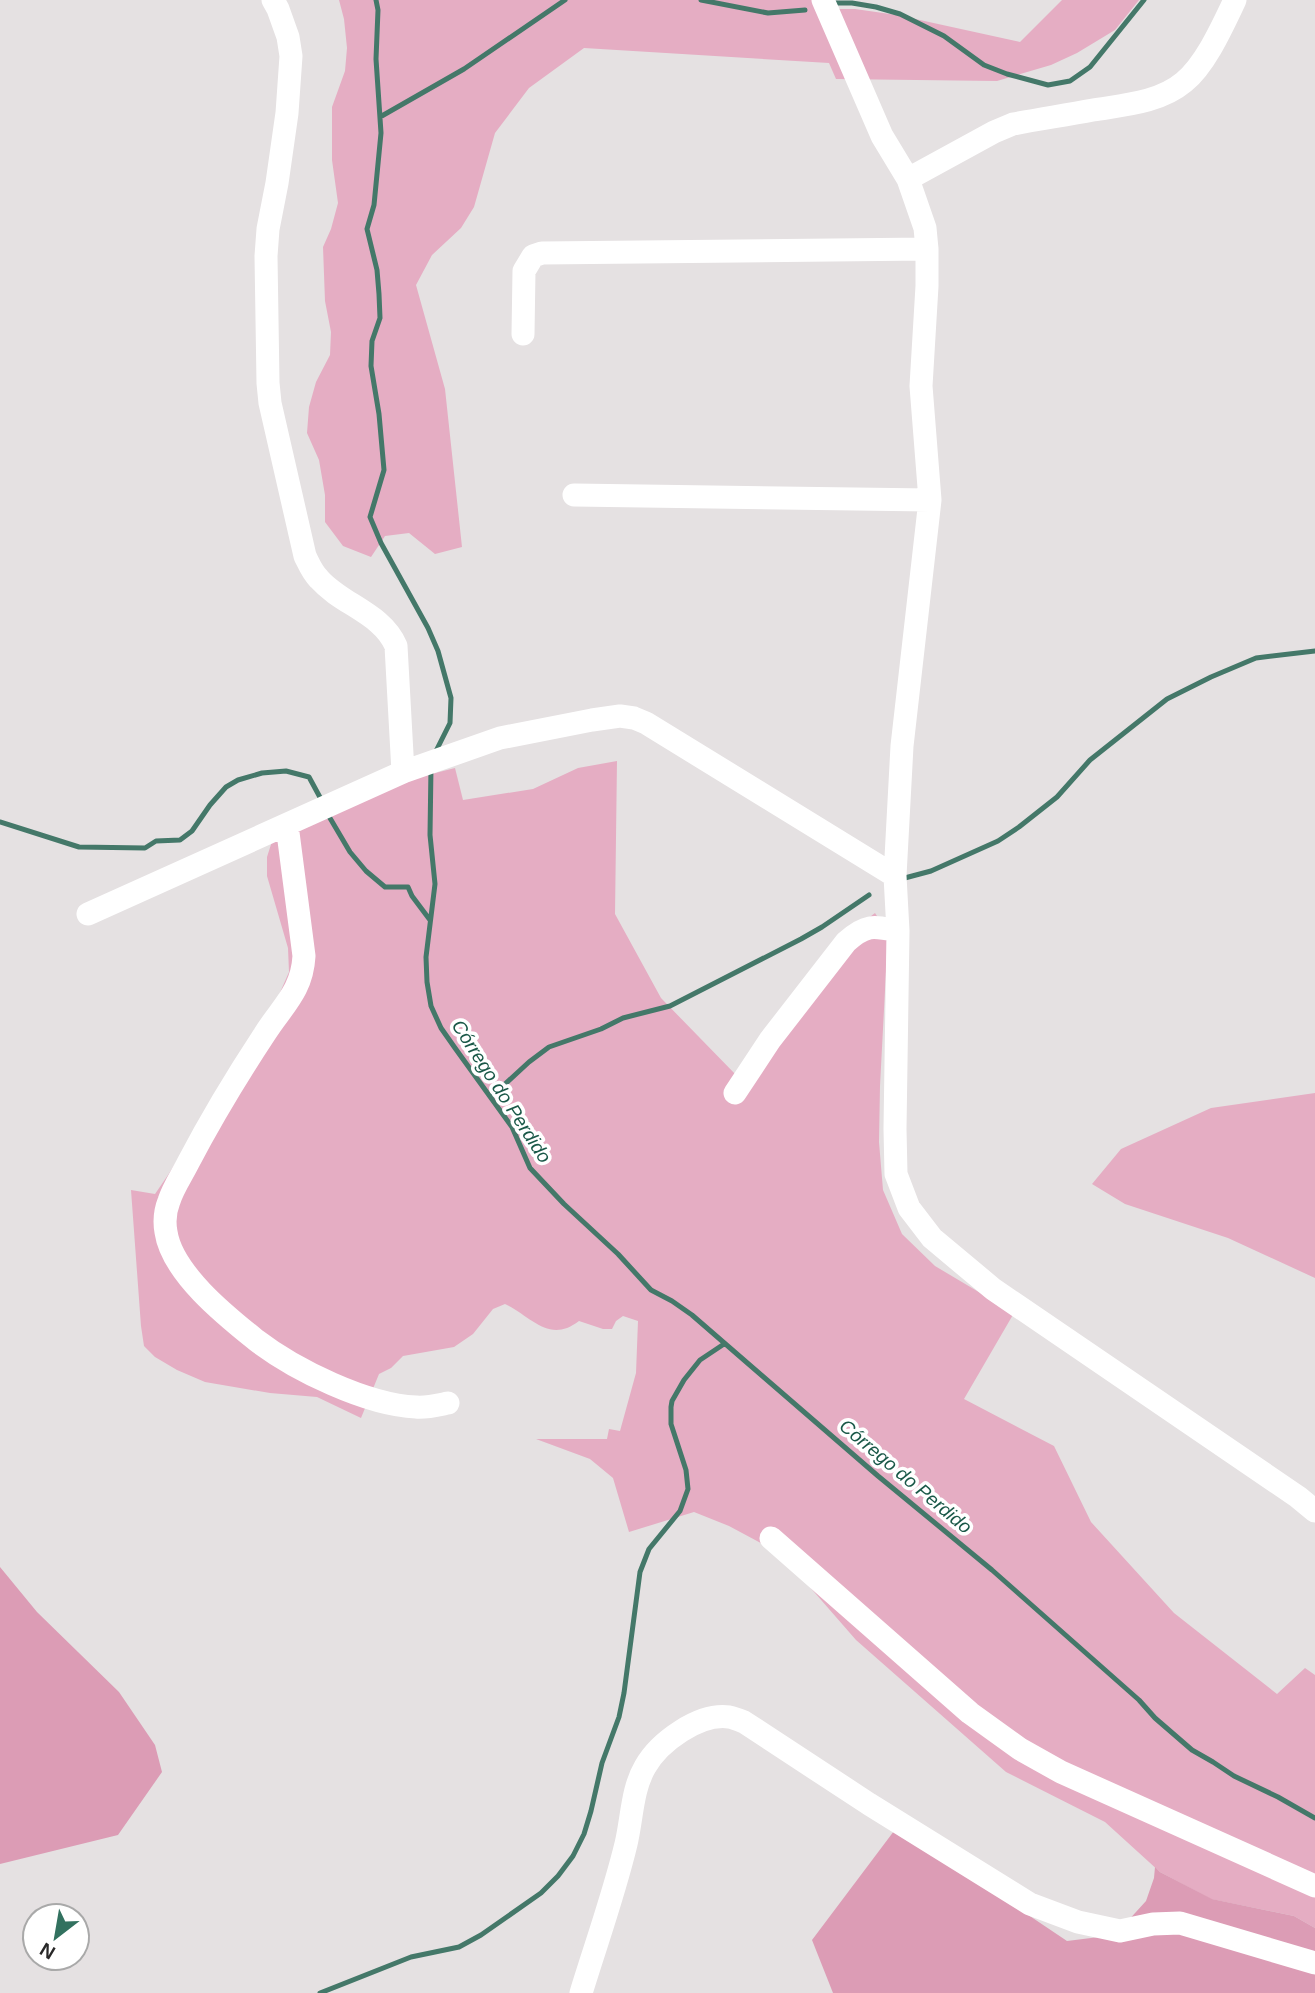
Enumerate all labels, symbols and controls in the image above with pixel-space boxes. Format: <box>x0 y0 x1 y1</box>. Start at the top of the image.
water label: Córrego do Perdido <box>448 1016 556 1167</box>
water label: Córrego do Perdido <box>835 1415 976 1538</box>
north arrow <box>21 1902 91 1972</box>
text: N <box>36 1939 59 1964</box>

